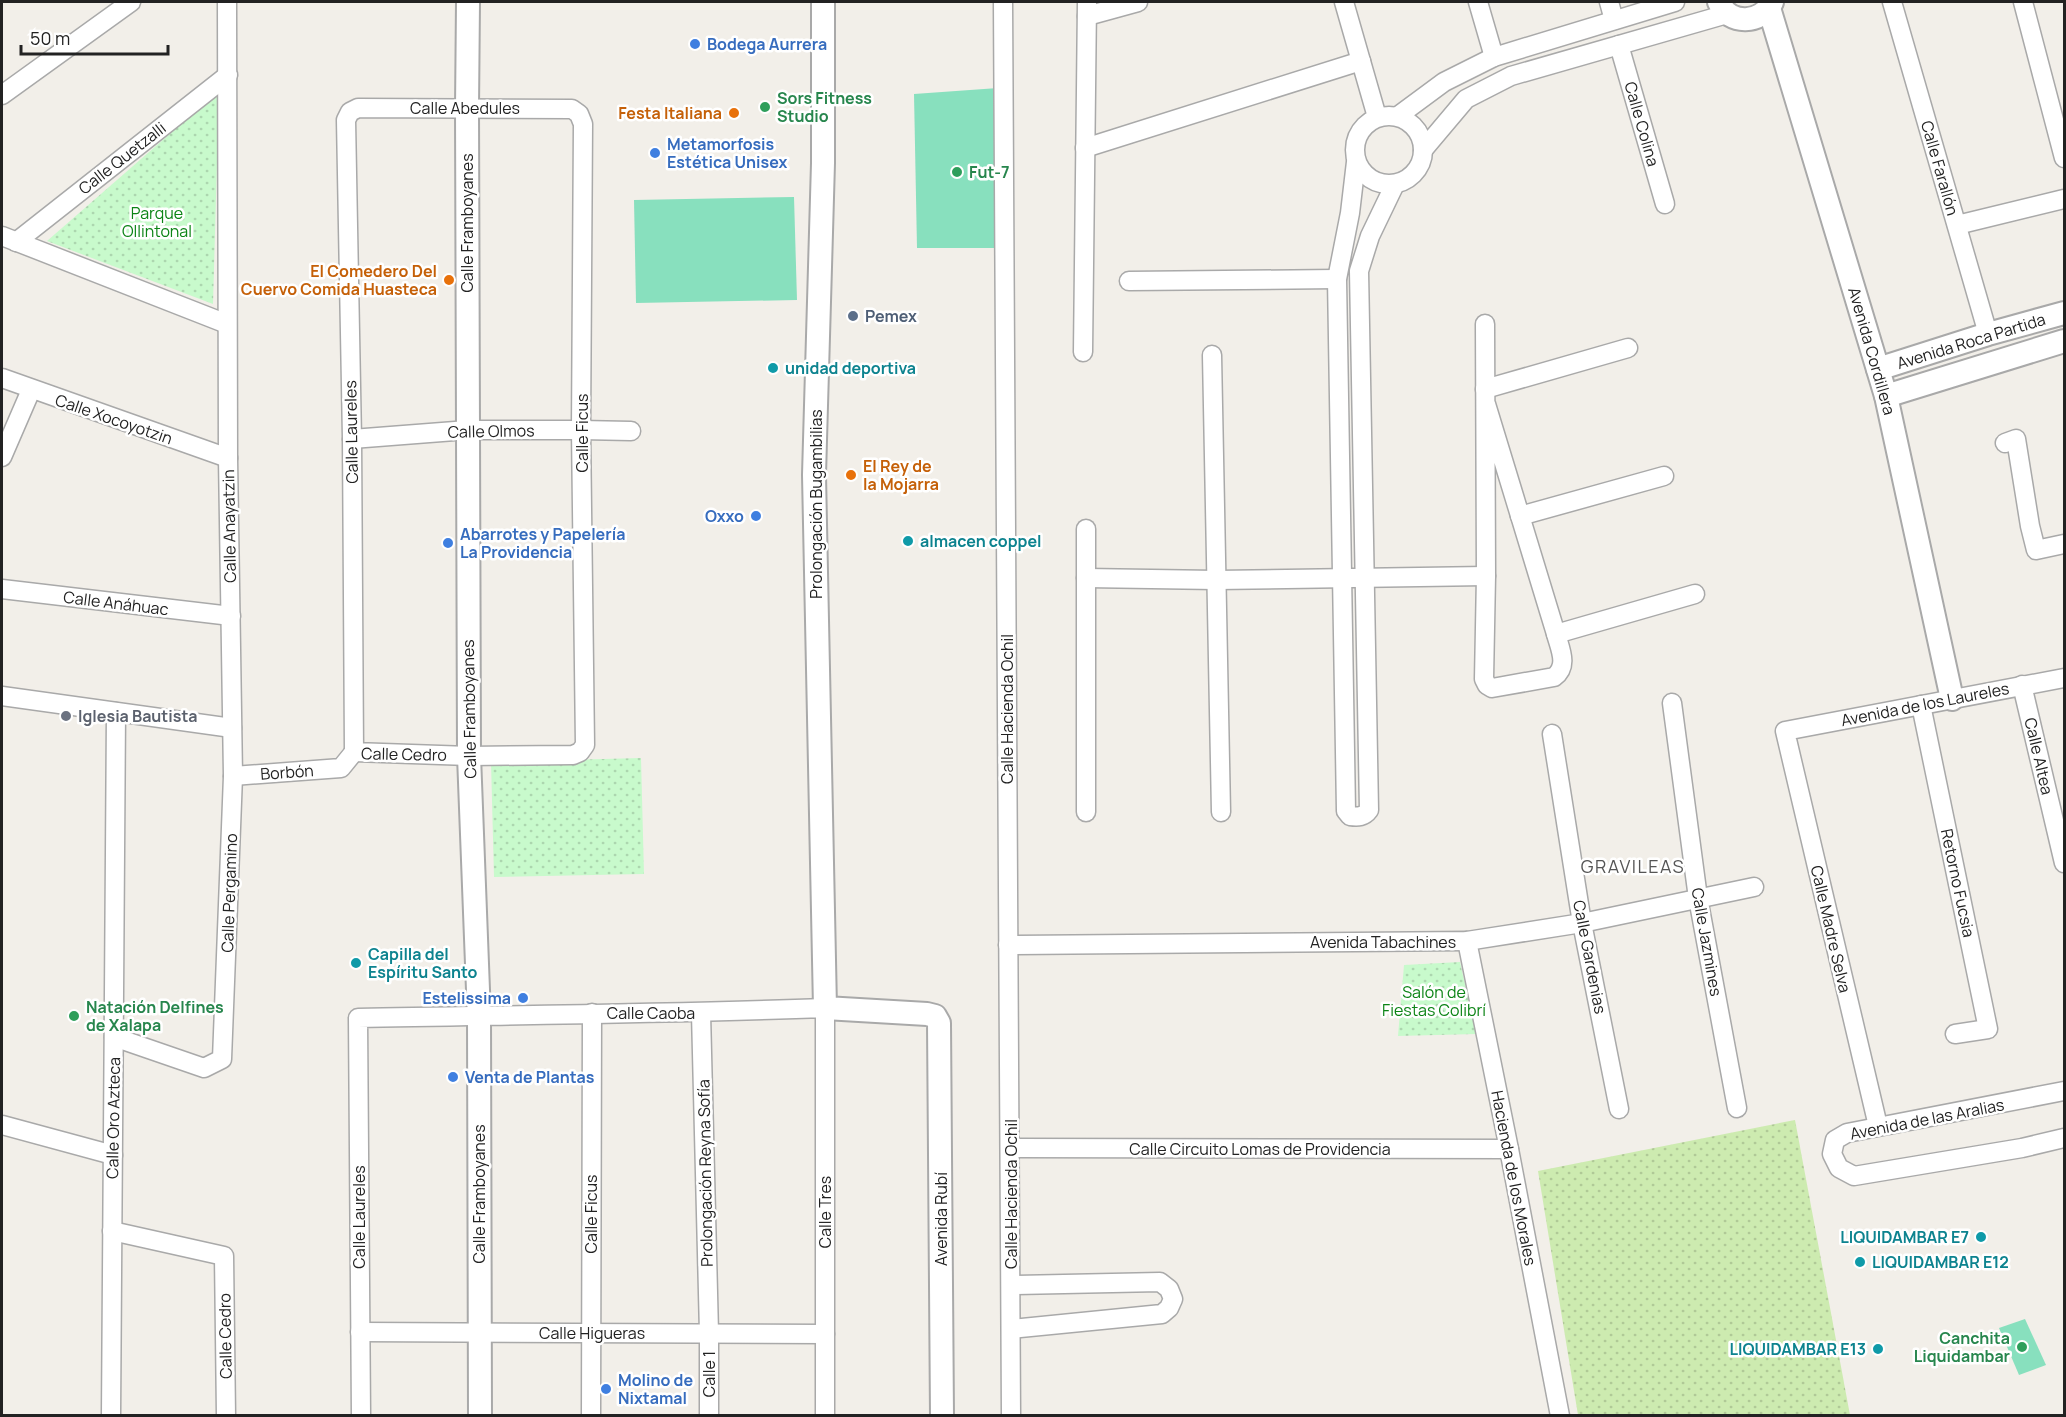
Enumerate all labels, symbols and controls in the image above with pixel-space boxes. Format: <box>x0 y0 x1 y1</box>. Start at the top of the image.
scale bar <box>21 18 168 56</box>
text: 50 m <box>30 26 70 50</box>
place label: Bodega Aurrera <box>707 33 827 55</box>
marker: Bodega Aurrera <box>688 37 702 51</box>
street label: Calle Colina <box>1619 79 1665 169</box>
place label: Sors Fitness Studio <box>777 87 872 127</box>
street label: Calle Abedules <box>410 97 520 119</box>
marker: Sors Fitness Studio <box>758 100 772 114</box>
place label: Festa Italiana <box>618 102 722 124</box>
marker: Festa Italiana <box>727 106 741 120</box>
street label: Calle Quetzalli <box>74 117 170 199</box>
street label: Calle Farallón <box>1916 118 1964 218</box>
place label: Metamorfosis Estética Unisex <box>667 133 787 173</box>
marker: Metamorfosis Estética Unisex <box>648 146 662 160</box>
street label: Calle Framboyanes <box>456 153 478 293</box>
place label: Fut-7 <box>969 161 1010 183</box>
marker: Fut-7 <box>950 165 964 179</box>
park label: Parque Ollintonal <box>122 202 192 242</box>
place label: El Comedero Del Cuervo Comida Huasteca <box>241 260 437 300</box>
marker: El Comedero Del Cuervo Comida Huasteca <box>442 273 456 287</box>
street label: Avenida Cordillera <box>1843 284 1901 418</box>
place label: Pemex <box>865 305 917 327</box>
street label: Avenida Roca Partida <box>1894 308 2048 374</box>
marker: Pemex <box>846 309 860 323</box>
place label: unidad deportiva <box>785 357 916 379</box>
marker: unidad deportiva <box>766 361 780 375</box>
street label: Calle Laureles <box>339 380 363 484</box>
street label: Calle Xocoyotzin <box>52 389 176 449</box>
street label: Calle Ficus <box>571 394 593 472</box>
street label: Prolongación Bugambilias <box>805 409 827 599</box>
street label: Calle Olmos <box>447 419 535 443</box>
place label: El Rey de la Mojarra <box>863 455 939 495</box>
marker: El Rey de la Mojarra <box>844 468 858 482</box>
street label: Calle Anayatzin <box>217 469 241 583</box>
place label: Oxxo <box>705 505 744 527</box>
marker: Oxxo <box>749 509 763 523</box>
place label: Abarrotes y Papelería La Providencia <box>460 523 625 563</box>
place label: almacen coppel <box>920 530 1042 552</box>
marker: almacen coppel <box>901 534 915 548</box>
marker: Abarrotes y Papelería La Providencia <box>441 536 455 550</box>
street label: Calle Anáhuac <box>62 586 170 620</box>
street label: Calle Hacienda Ochil <box>996 634 1018 784</box>
street label: Calle Framboyanes <box>457 639 481 779</box>
street label: Avenida de los Laureles <box>1839 677 2011 731</box>
place label: Iglesia Bautista <box>78 705 198 727</box>
marker: Iglesia Bautista <box>59 709 73 723</box>
street label: Calle Altea <box>2019 715 2059 797</box>
street label: Calle Cedro <box>361 742 447 766</box>
street label: Borbón <box>260 759 314 785</box>
street label: Retorno Fucsia <box>1936 827 1980 939</box>
street label: Calle Pergamino <box>216 833 242 953</box>
district label: GRAVILEAS <box>1581 854 1685 878</box>
street label: Calle Madre Selva <box>1806 863 1856 995</box>
street label: Calle Jazmines <box>1687 886 1727 998</box>
street label: Calle Gardenias <box>1568 898 1612 1016</box>
street label: Avenida Tabachines <box>1310 931 1456 953</box>
place label: Capilla del Espíritu Santo <box>368 943 478 983</box>
marker: Capilla del Espíritu Santo <box>349 956 363 970</box>
park label: Salón de Fiestas Colibrí <box>1382 981 1486 1021</box>
place label: Estelissima <box>422 987 511 1009</box>
marker: Estelissima <box>516 991 530 1005</box>
place label: Natación Delfines de Xalapa <box>86 996 224 1036</box>
street label: Calle Caoba <box>607 1002 695 1024</box>
marker: Natación Delfines de Xalapa <box>67 1009 81 1023</box>
street label: Calle Oro Azteca <box>101 1057 125 1179</box>
place label: Venta de Plantas <box>465 1066 595 1088</box>
marker: Venta de Plantas <box>446 1070 460 1084</box>
street label: Prolongación Reyna Sofía <box>692 1079 718 1267</box>
street label: Hacienda de los Morales <box>1486 1089 1542 1267</box>
street label: Avenida de las Aralias <box>1848 1093 2006 1145</box>
street label: Calle Hacienda Ochil <box>1000 1119 1022 1269</box>
street label: Calle Framboyanes <box>468 1124 490 1264</box>
street label: Calle Circuito Lomas de Providencia <box>1129 1138 1391 1160</box>
street label: Calle Laureles <box>348 1165 370 1269</box>
street label: Avenida Rubí <box>930 1172 952 1266</box>
street label: Calle Ficus <box>580 1175 602 1253</box>
street label: Calle Tres <box>814 1176 836 1248</box>
place label: LIQUIDAMBAR E7 <box>1840 1226 1969 1248</box>
marker: LIQUIDAMBAR E7 <box>1974 1230 1988 1244</box>
place label: LIQUIDAMBAR E12 <box>1872 1251 2009 1273</box>
marker: LIQUIDAMBAR E12 <box>1853 1255 1867 1269</box>
street label: Calle Cedro <box>213 1293 237 1379</box>
street label: Calle Higueras <box>539 1322 645 1344</box>
place label: Canchita Liquidambar <box>1914 1327 2010 1367</box>
place label: LIQUIDAMBAR E13 <box>1729 1338 1866 1360</box>
marker: Canchita Liquidambar <box>2015 1340 2029 1354</box>
marker: LIQUIDAMBAR E13 <box>1871 1342 1885 1356</box>
street label: Calle 1 <box>698 1351 720 1397</box>
place label: Molino de Nixtamal <box>618 1369 693 1409</box>
marker: Molino de Nixtamal <box>599 1382 613 1396</box>

